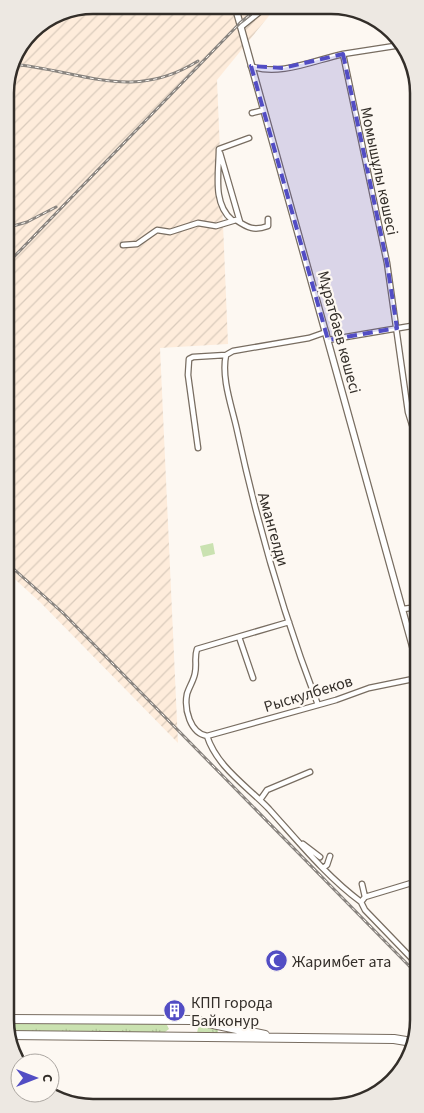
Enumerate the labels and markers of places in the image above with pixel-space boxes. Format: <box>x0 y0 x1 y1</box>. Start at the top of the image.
mosque icon: Жаримбет ата <box>264 949 288 973</box>
place label: Жаримбет ата <box>292 951 391 973</box>
place label: КПП города Байконур <box>191 992 273 1032</box>
building icon: КПП города Байконур <box>163 999 187 1023</box>

